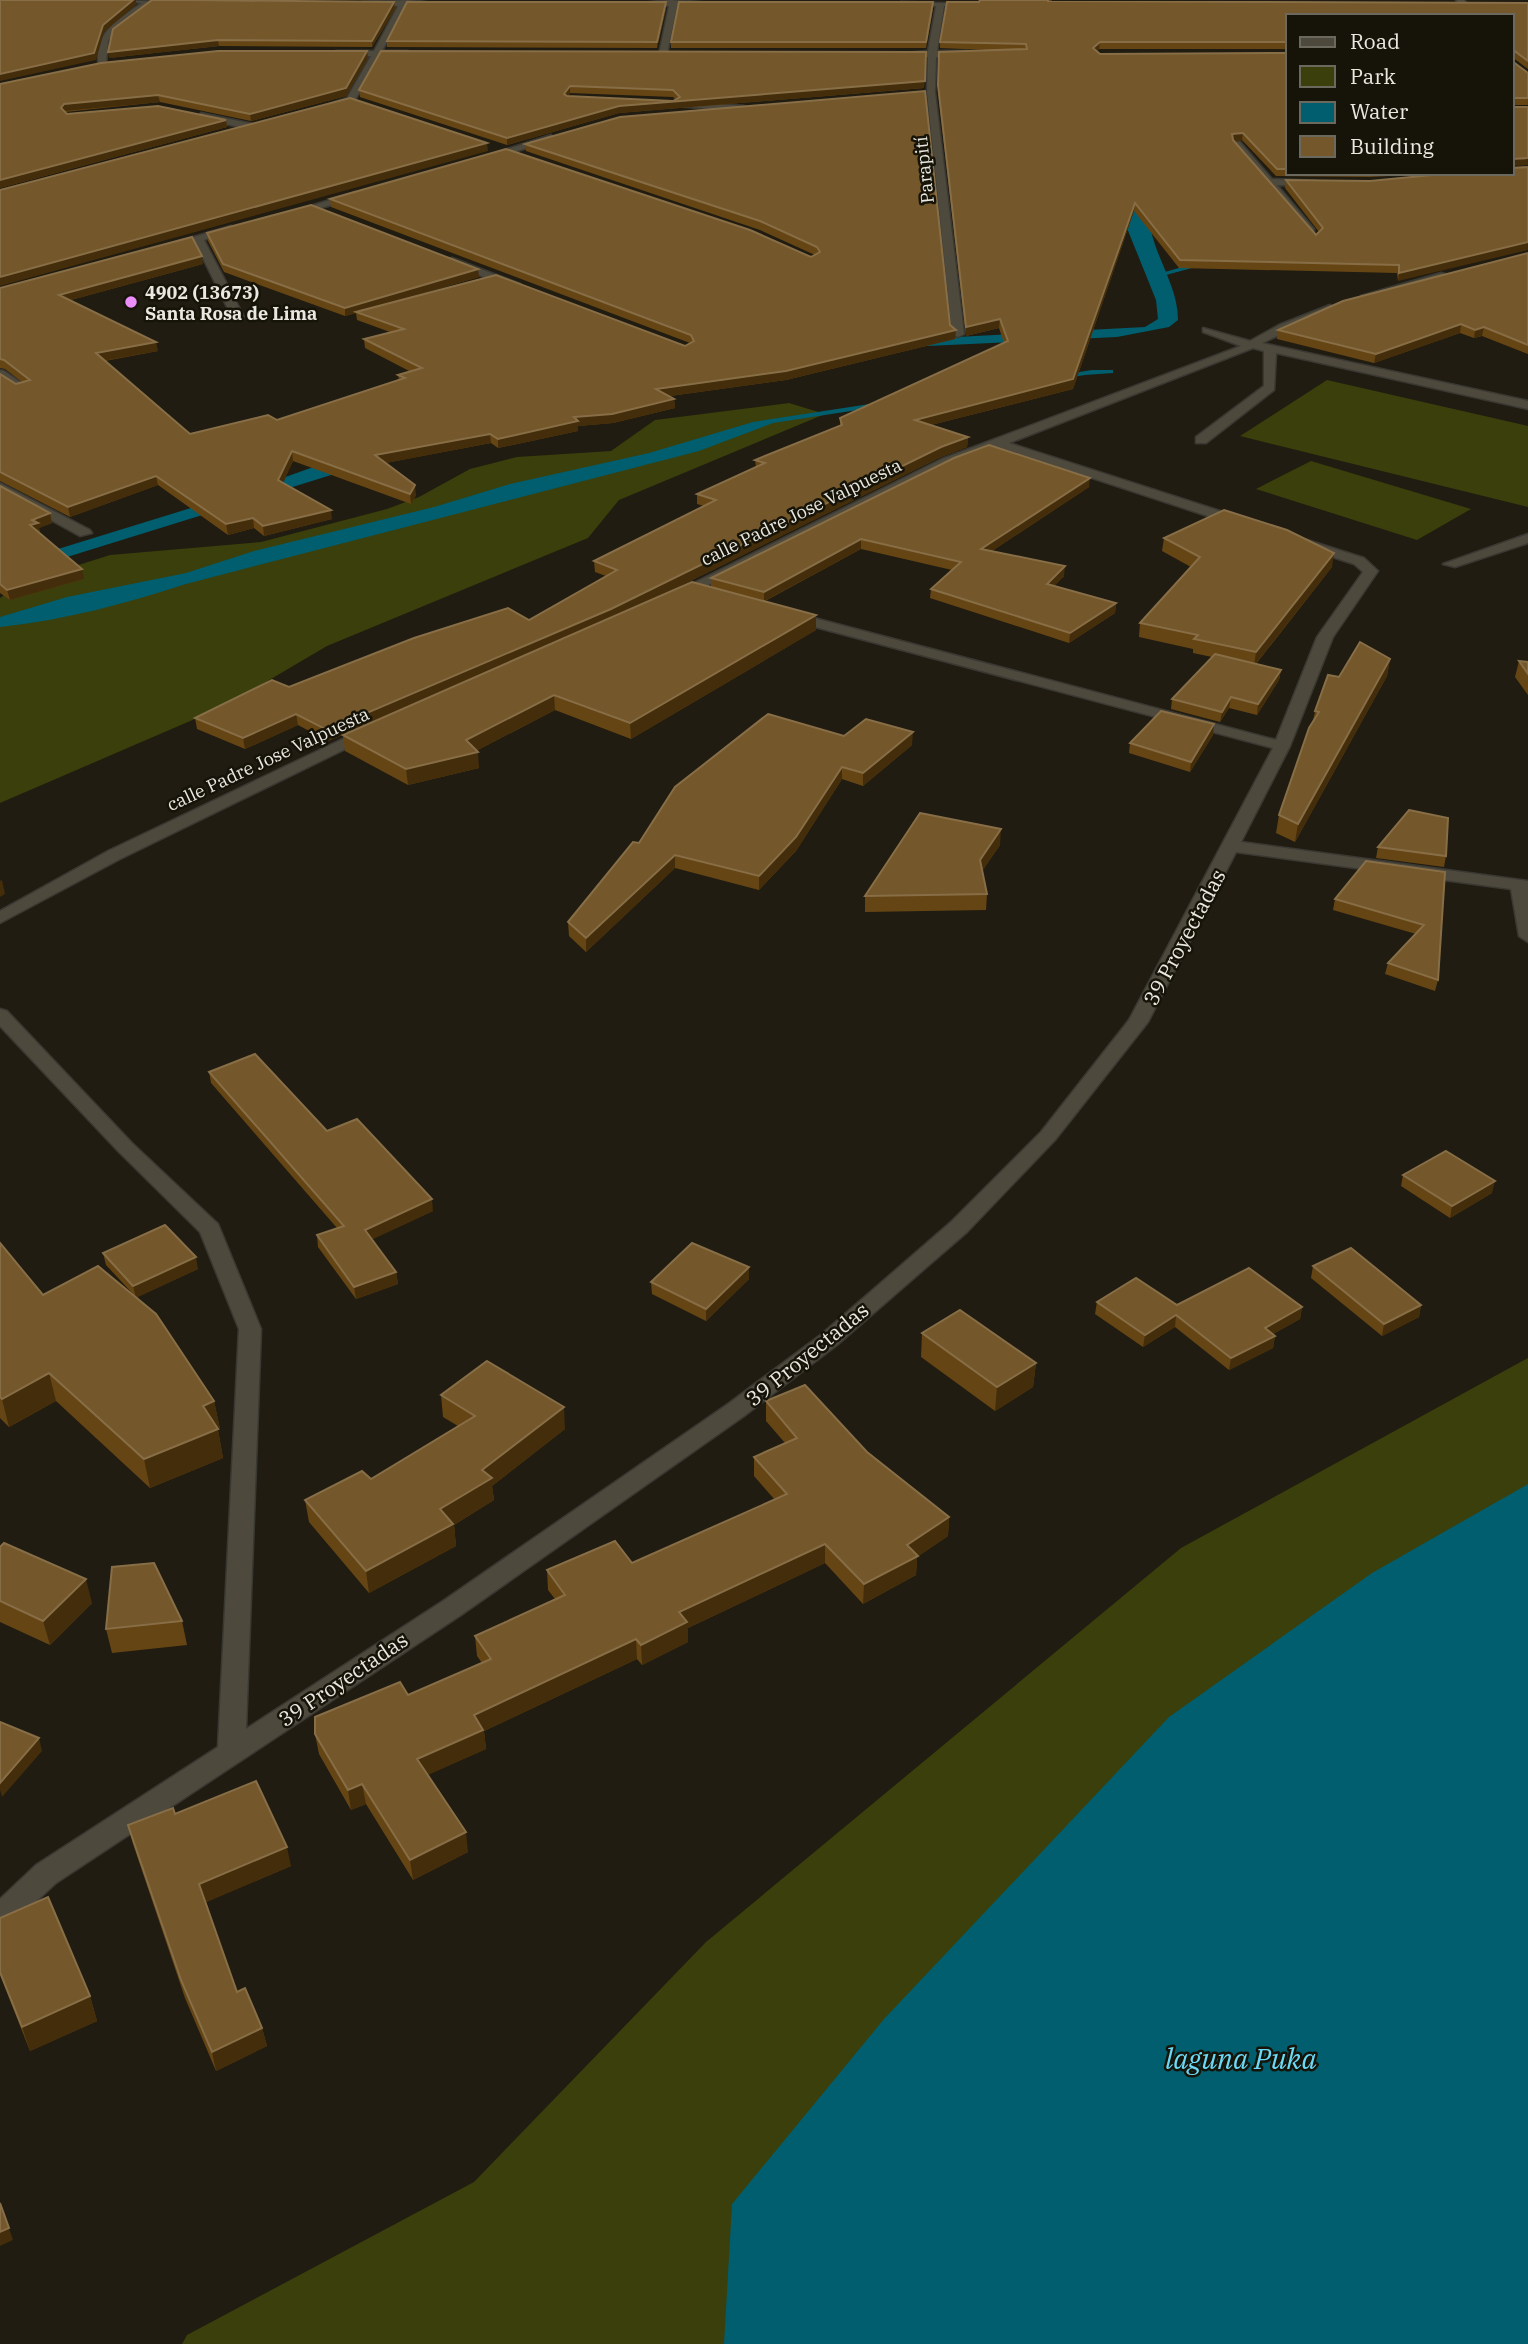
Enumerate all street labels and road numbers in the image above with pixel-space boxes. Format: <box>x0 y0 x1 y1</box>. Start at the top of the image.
street label: Parapití <box>909 135 939 205</box>
street label: calle Padre Jose Valpuesta <box>697 453 905 571</box>
street label: calle Padre Jose Valpuesta <box>163 702 373 816</box>
street label: 39 Proyectadas <box>1136 864 1232 1010</box>
street label: 39 Proyectadas <box>740 1296 874 1412</box>
street label: 39 Proyectadas <box>273 1625 413 1733</box>

